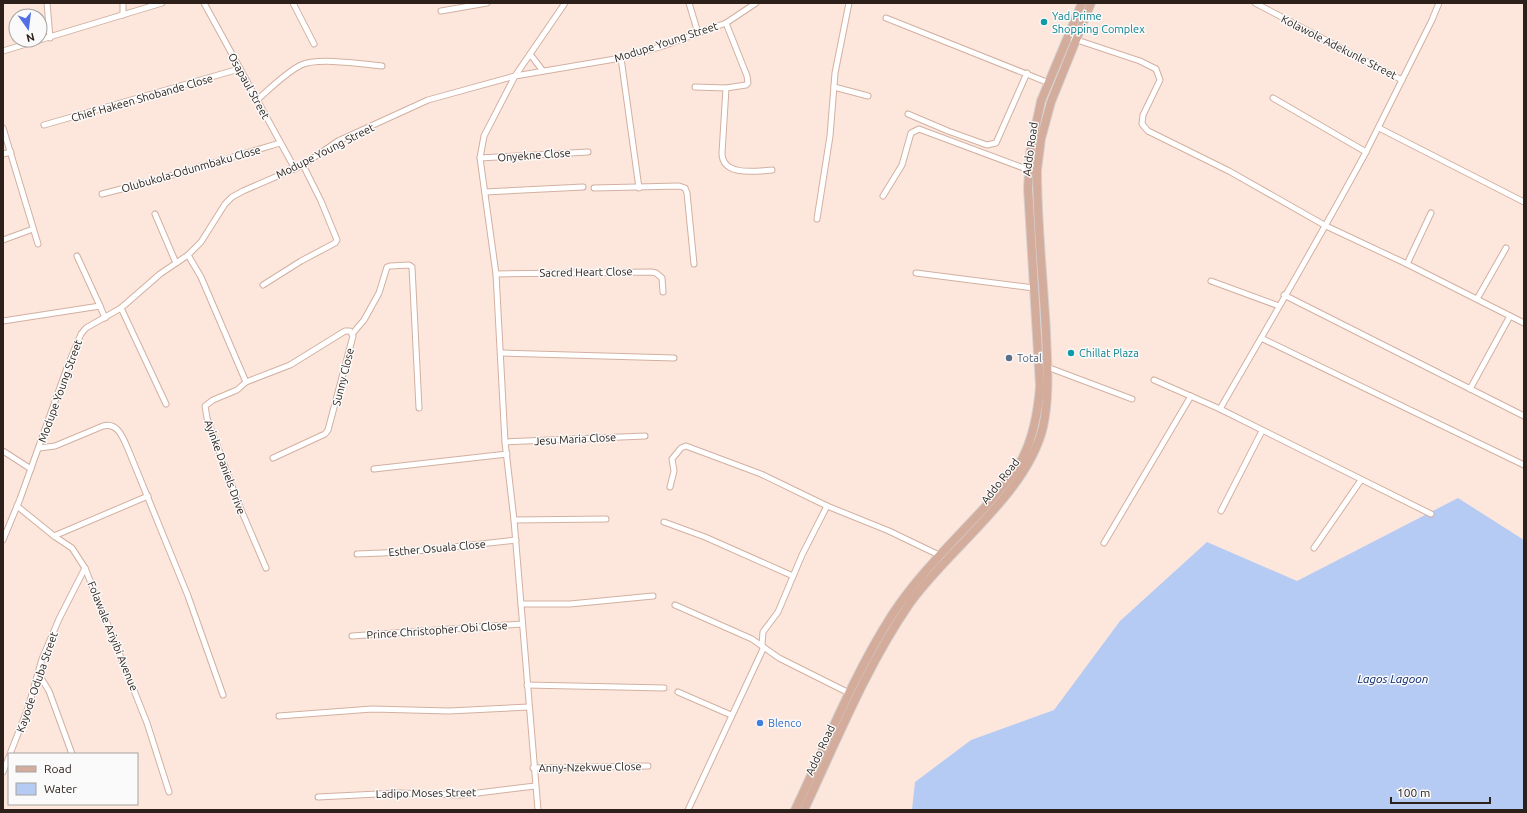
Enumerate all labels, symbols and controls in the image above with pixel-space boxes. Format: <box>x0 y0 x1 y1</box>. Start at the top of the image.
north arrow <box>8 8 48 48</box>
place label: Yad Prime Shopping Complex <box>1052 10 1145 35</box>
street label: Kolawole Adekunle Street <box>1279 13 1399 82</box>
marker: Yad Prime Shopping Complex <box>1039 17 1049 27</box>
street label: Modupe Young Street <box>613 19 720 64</box>
text: N <box>25 31 36 45</box>
street label: Osapaul Street <box>226 51 272 122</box>
street label: Chief Hakeen Shobande Close <box>70 72 214 124</box>
street label: Modupe Young Street <box>274 121 377 181</box>
street label: Addo Road <box>1020 121 1040 177</box>
street label: Olubukola-Odunmbaku Close <box>120 143 262 195</box>
street label: Onyekne Close <box>497 146 571 164</box>
street label: Sacred Heart Close <box>539 265 633 279</box>
street label: Modupe Young Street <box>36 337 84 444</box>
street label: Sunny Close <box>330 347 356 407</box>
place label: Chillat Plaza <box>1079 347 1139 359</box>
marker: Chillat Plaza <box>1066 348 1076 358</box>
place label: Total <box>1017 352 1042 364</box>
marker: Total <box>1004 353 1014 363</box>
street label: Ayinke Daniels Drive <box>202 418 248 516</box>
street label: Jesu Maria Close <box>534 431 616 447</box>
street label: Addo Road <box>979 456 1021 506</box>
street label: Esther Osuala Close <box>388 538 486 558</box>
street label: Folawale Ariyibi Avenue <box>86 579 140 693</box>
street label: Prince Christopher Obi Close <box>366 619 508 641</box>
street label: Kayode Oduba Street <box>14 629 60 734</box>
water label: Lagos Lagoon <box>1358 672 1428 685</box>
place label: Blenco <box>768 717 802 729</box>
marker: Blenco <box>755 718 765 728</box>
street label: Addo Road <box>803 723 837 777</box>
legend <box>8 753 138 805</box>
street label: Anny-Nzekwue Close <box>538 760 642 774</box>
text: Road <box>44 762 72 775</box>
scale bar <box>1391 779 1490 805</box>
text: Water <box>44 782 77 795</box>
street label: Ladipo Moses Street <box>376 786 477 800</box>
text: 100 m <box>1397 786 1430 799</box>

